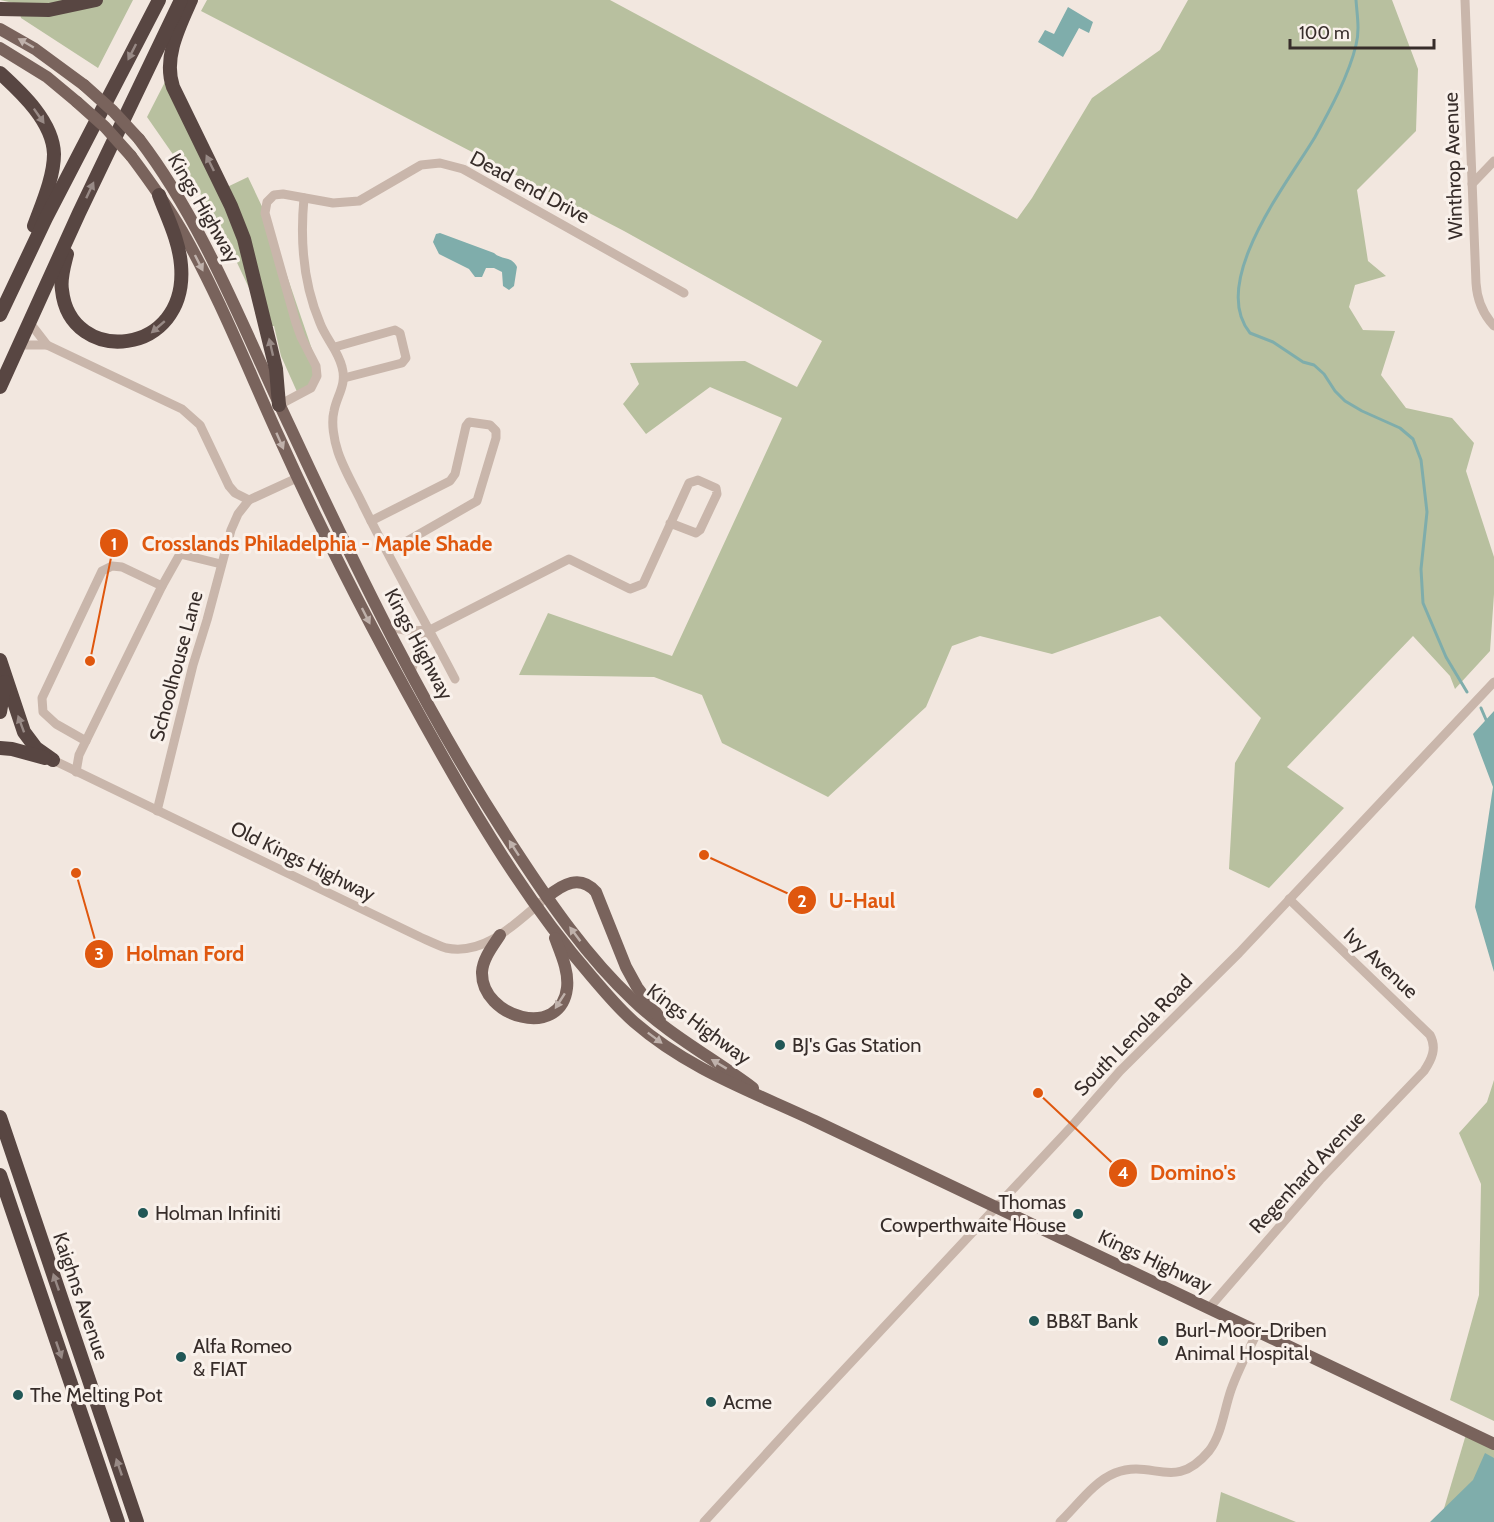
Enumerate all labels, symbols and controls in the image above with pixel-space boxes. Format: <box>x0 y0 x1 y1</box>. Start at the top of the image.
scale bar <box>1290 12 1434 50</box>
text: 100 m <box>1299 22 1350 44</box>
one-way arrow <box>18 38 34 49</box>
one-way arrow <box>127 44 137 61</box>
street label: Winthrop Avenue <box>1438 92 1468 240</box>
one-way arrow <box>33 108 45 124</box>
street label: Dead end Drive <box>466 145 594 229</box>
street label: Kings Highway <box>163 149 245 267</box>
one-way arrow <box>205 154 215 171</box>
one-way arrow <box>86 181 95 198</box>
one-way arrow <box>194 255 204 272</box>
one-way arrow <box>151 320 166 334</box>
one-way arrow <box>265 338 275 356</box>
one-way arrow <box>276 432 285 449</box>
callout: Crosslands Philadelphia - Maple Shade <box>99 524 504 563</box>
text: Crosslands Philadelphia - Maple Shade <box>142 531 493 556</box>
text: 1 <box>111 533 117 555</box>
street label: Kings Highway <box>380 584 458 704</box>
street label: Schoolhouse Lane <box>144 588 208 744</box>
one-way arrow <box>361 607 371 624</box>
one-way arrow <box>16 714 26 732</box>
street label: Old Kings Highway <box>227 816 379 906</box>
one-way arrow <box>509 840 520 857</box>
callout: U-Haul <box>787 881 908 920</box>
text: U-Haul <box>829 888 896 913</box>
text: 2 <box>797 890 807 912</box>
street label: Ivy Avenue <box>1339 923 1423 1003</box>
one-way arrow <box>569 927 581 942</box>
callout: Holman Ford <box>84 934 256 973</box>
text: Holman Ford <box>126 941 244 966</box>
text: 3 <box>94 943 104 965</box>
street label: South Lenola Road <box>1069 969 1197 1101</box>
street label: Kings Highway <box>642 978 756 1070</box>
one-way arrow <box>555 992 566 1009</box>
one-way arrow <box>647 1032 663 1044</box>
place label: BJ's Gas Station <box>792 1033 922 1057</box>
marker: BJ's Gas Station <box>773 1038 787 1052</box>
one-way arrow <box>711 1058 727 1069</box>
street label: Regenhard Avenue <box>1244 1106 1370 1238</box>
callout: Domino's <box>1108 1153 1248 1192</box>
text: Domino's <box>1150 1160 1236 1185</box>
text: 4 <box>1117 1162 1129 1184</box>
place label: Thomas Cowperthwaite House <box>880 1190 1066 1237</box>
place label: Holman Infiniti <box>155 1201 281 1225</box>
marker: Holman Infiniti <box>136 1206 150 1220</box>
marker: Thomas Cowperthwaite House <box>1071 1207 1085 1221</box>
street label: Kings Highway <box>1094 1224 1216 1298</box>
street label: Kaighns Avenue <box>48 1229 114 1363</box>
one-way arrow <box>51 1273 60 1291</box>
place label: BB&T Bank <box>1046 1309 1138 1333</box>
marker: BB&T Bank <box>1027 1314 1041 1328</box>
place label: Burl-Moor-Driben Animal Hospital <box>1175 1318 1327 1365</box>
place label: Alfa Romeo & FIAT <box>193 1334 292 1381</box>
marker: Burl-Moor-Driben Animal Hospital <box>1156 1334 1170 1348</box>
one-way arrow <box>55 1341 65 1359</box>
marker: Alfa Romeo & FIAT <box>174 1350 188 1364</box>
place label: The Melting Pot <box>30 1383 163 1407</box>
marker: The Melting Pot <box>11 1388 25 1402</box>
place label: Acme <box>723 1390 772 1414</box>
marker: Acme <box>704 1395 718 1409</box>
one-way arrow <box>113 1458 123 1476</box>

